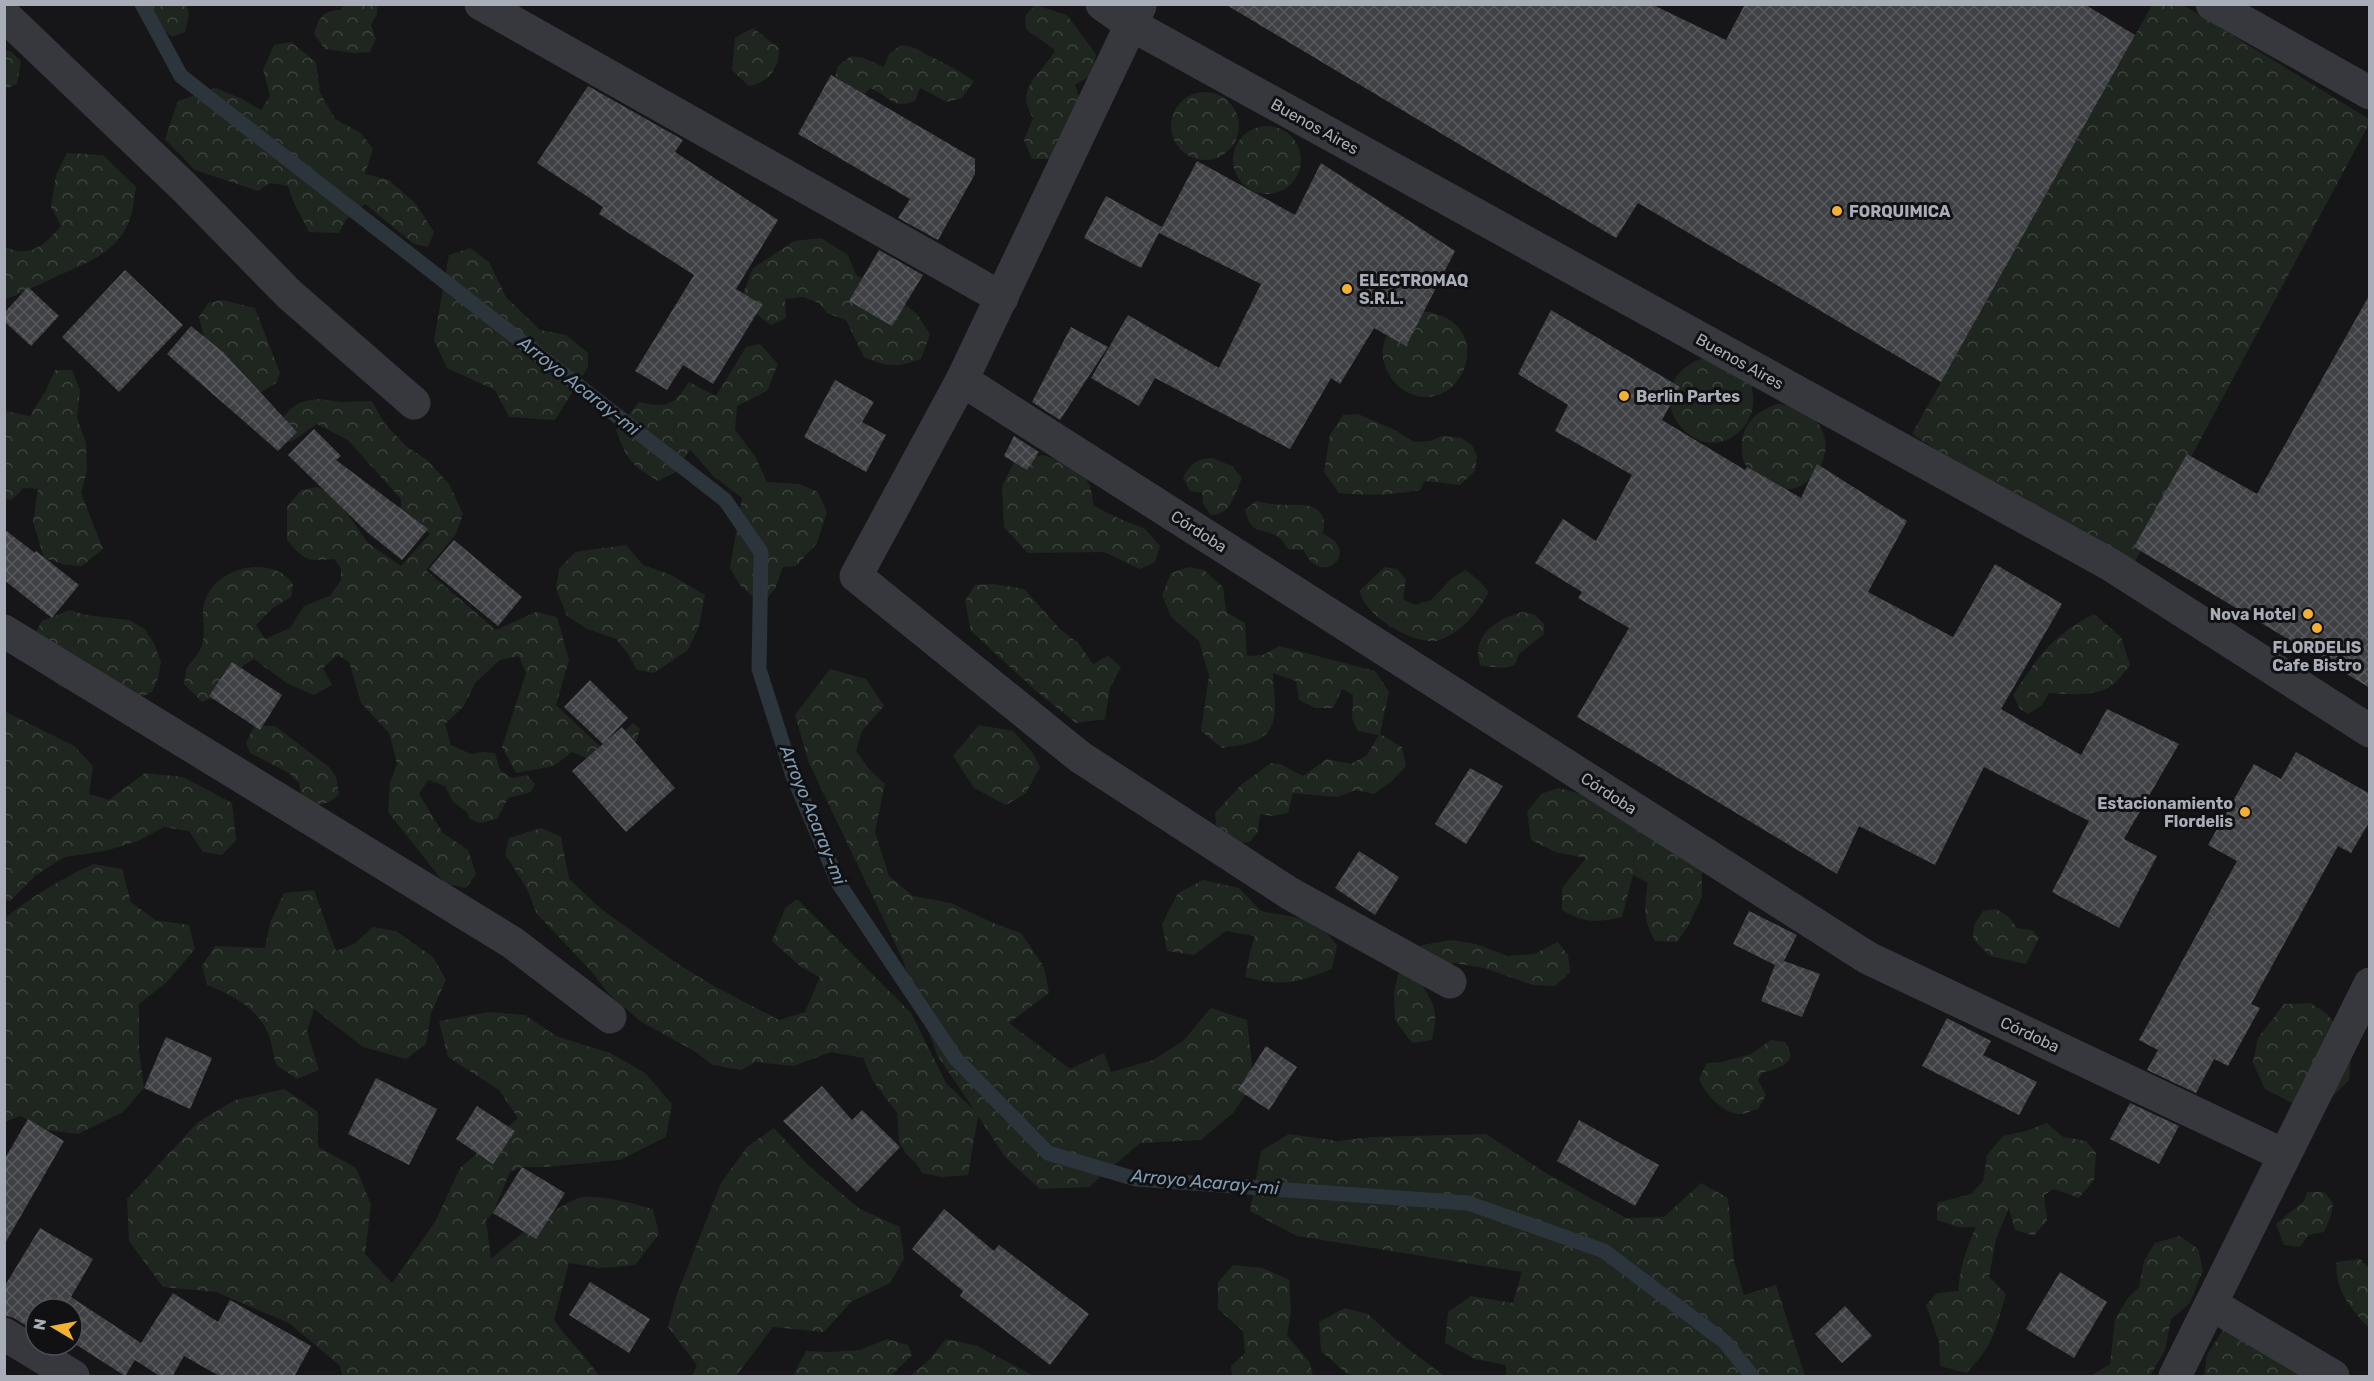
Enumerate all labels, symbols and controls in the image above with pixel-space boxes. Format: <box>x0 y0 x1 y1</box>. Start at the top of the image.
street label: Buenos Aires <box>1268 95 1362 158</box>
place label: FORQUIMICA <box>1849 202 1951 221</box>
marker: FORQUIMICA <box>1830 204 1844 218</box>
place label: ELECTROMAQ S.R.L. <box>1359 271 1468 308</box>
marker: ELECTROMAQ S.R.L. <box>1340 282 1354 296</box>
street label: Buenos Aires <box>1693 330 1787 393</box>
water label: Arroyo Acaray-mi <box>513 331 645 441</box>
place label: Berlin Partes <box>1636 387 1740 406</box>
marker: Berlin Partes <box>1617 389 1631 403</box>
street label: Córdoba <box>1167 506 1230 556</box>
place label: Nova Hotel <box>2210 605 2296 624</box>
marker: Nova Hotel <box>2301 607 2315 621</box>
marker: FLORDELIS Cafe Bistro <box>2310 621 2324 635</box>
place label: FLORDELIS Cafe Bistro <box>2272 638 2362 675</box>
water label: Arroyo Acaray-mi <box>775 741 851 888</box>
street label: Córdoba <box>1577 768 1640 818</box>
place label: Estacionamiento Flordelis <box>2097 794 2233 831</box>
marker: Estacionamiento Flordelis <box>2238 805 2252 819</box>
street label: Córdoba <box>1997 1013 2062 1056</box>
water label: Arroyo Acaray-mi <box>1129 1164 1280 1199</box>
north arrow <box>24 1297 84 1357</box>
text: N <box>29 1317 50 1332</box>

